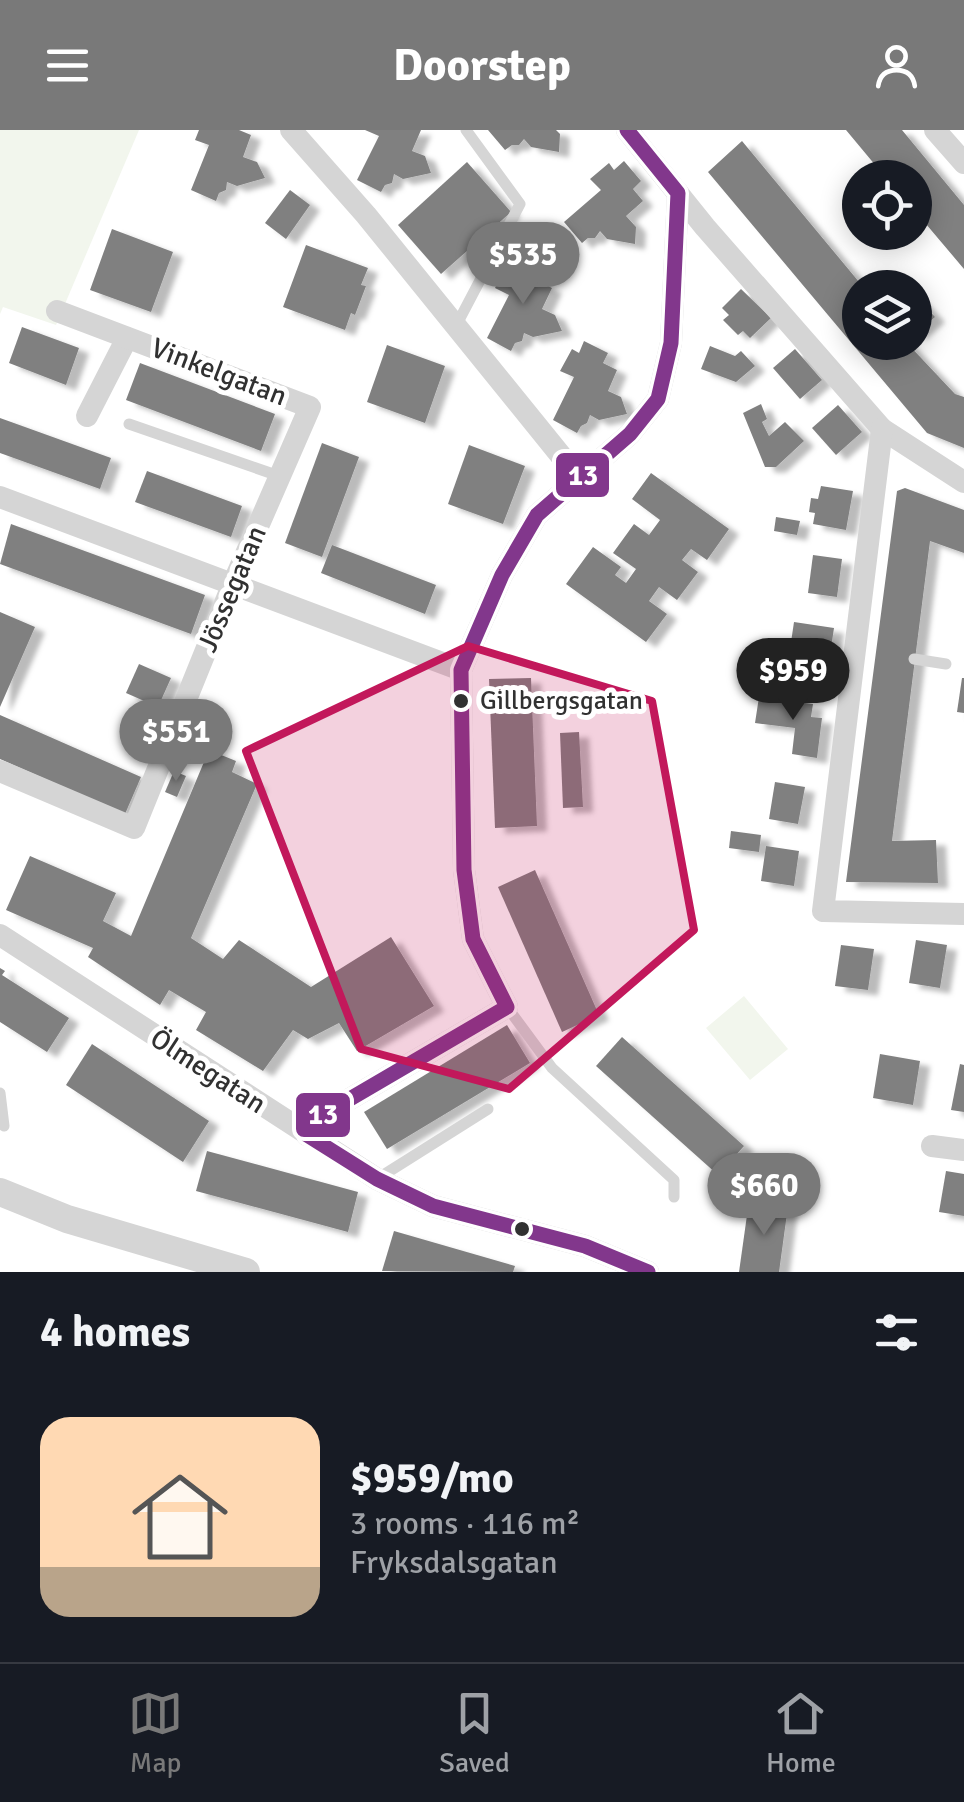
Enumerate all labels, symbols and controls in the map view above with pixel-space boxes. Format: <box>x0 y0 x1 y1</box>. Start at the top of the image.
icon: menu <box>40 38 95 93</box>
text: Doorstep <box>393 38 571 93</box>
icon: person <box>869 38 924 93</box>
map controls <box>842 160 932 360</box>
button: locate <box>842 160 932 250</box>
pin: $535 <box>464 222 582 307</box>
text: $535 <box>488 235 558 274</box>
button: layers <box>842 270 932 360</box>
street label: Vinkelgatan <box>146 331 292 413</box>
line badge: 13 <box>554 451 611 499</box>
text: 13 <box>568 459 598 493</box>
street label: Jössegatan <box>190 521 274 657</box>
pin: $959 <box>734 638 852 723</box>
text: $959 <box>758 651 828 690</box>
place label: Gillbergsgatan <box>480 685 643 717</box>
marker: Gillbergsgatan <box>451 691 471 711</box>
pin: $551 <box>117 699 235 784</box>
text: $551 <box>141 712 211 751</box>
street label: Ölmegatan <box>144 1021 272 1121</box>
line badge: 13 <box>294 1091 352 1139</box>
text: 13 <box>308 1098 338 1132</box>
pin: $660 <box>705 1153 823 1238</box>
text: $660 <box>729 1166 799 1205</box>
unlabelled marker <box>512 1219 532 1239</box>
icon: filters <box>869 1305 924 1360</box>
text: 4 homes <box>40 1307 190 1358</box>
text: $959/mo <box>350 1453 514 1504</box>
icon: home <box>120 1457 240 1577</box>
text: 3 rooms · 116 m² <box>350 1504 580 1543</box>
text: Fryksdalsgatan <box>350 1543 558 1582</box>
tab: Map <box>128 1686 183 1780</box>
tab: Saved <box>439 1686 510 1780</box>
tab: Home <box>766 1686 836 1780</box>

